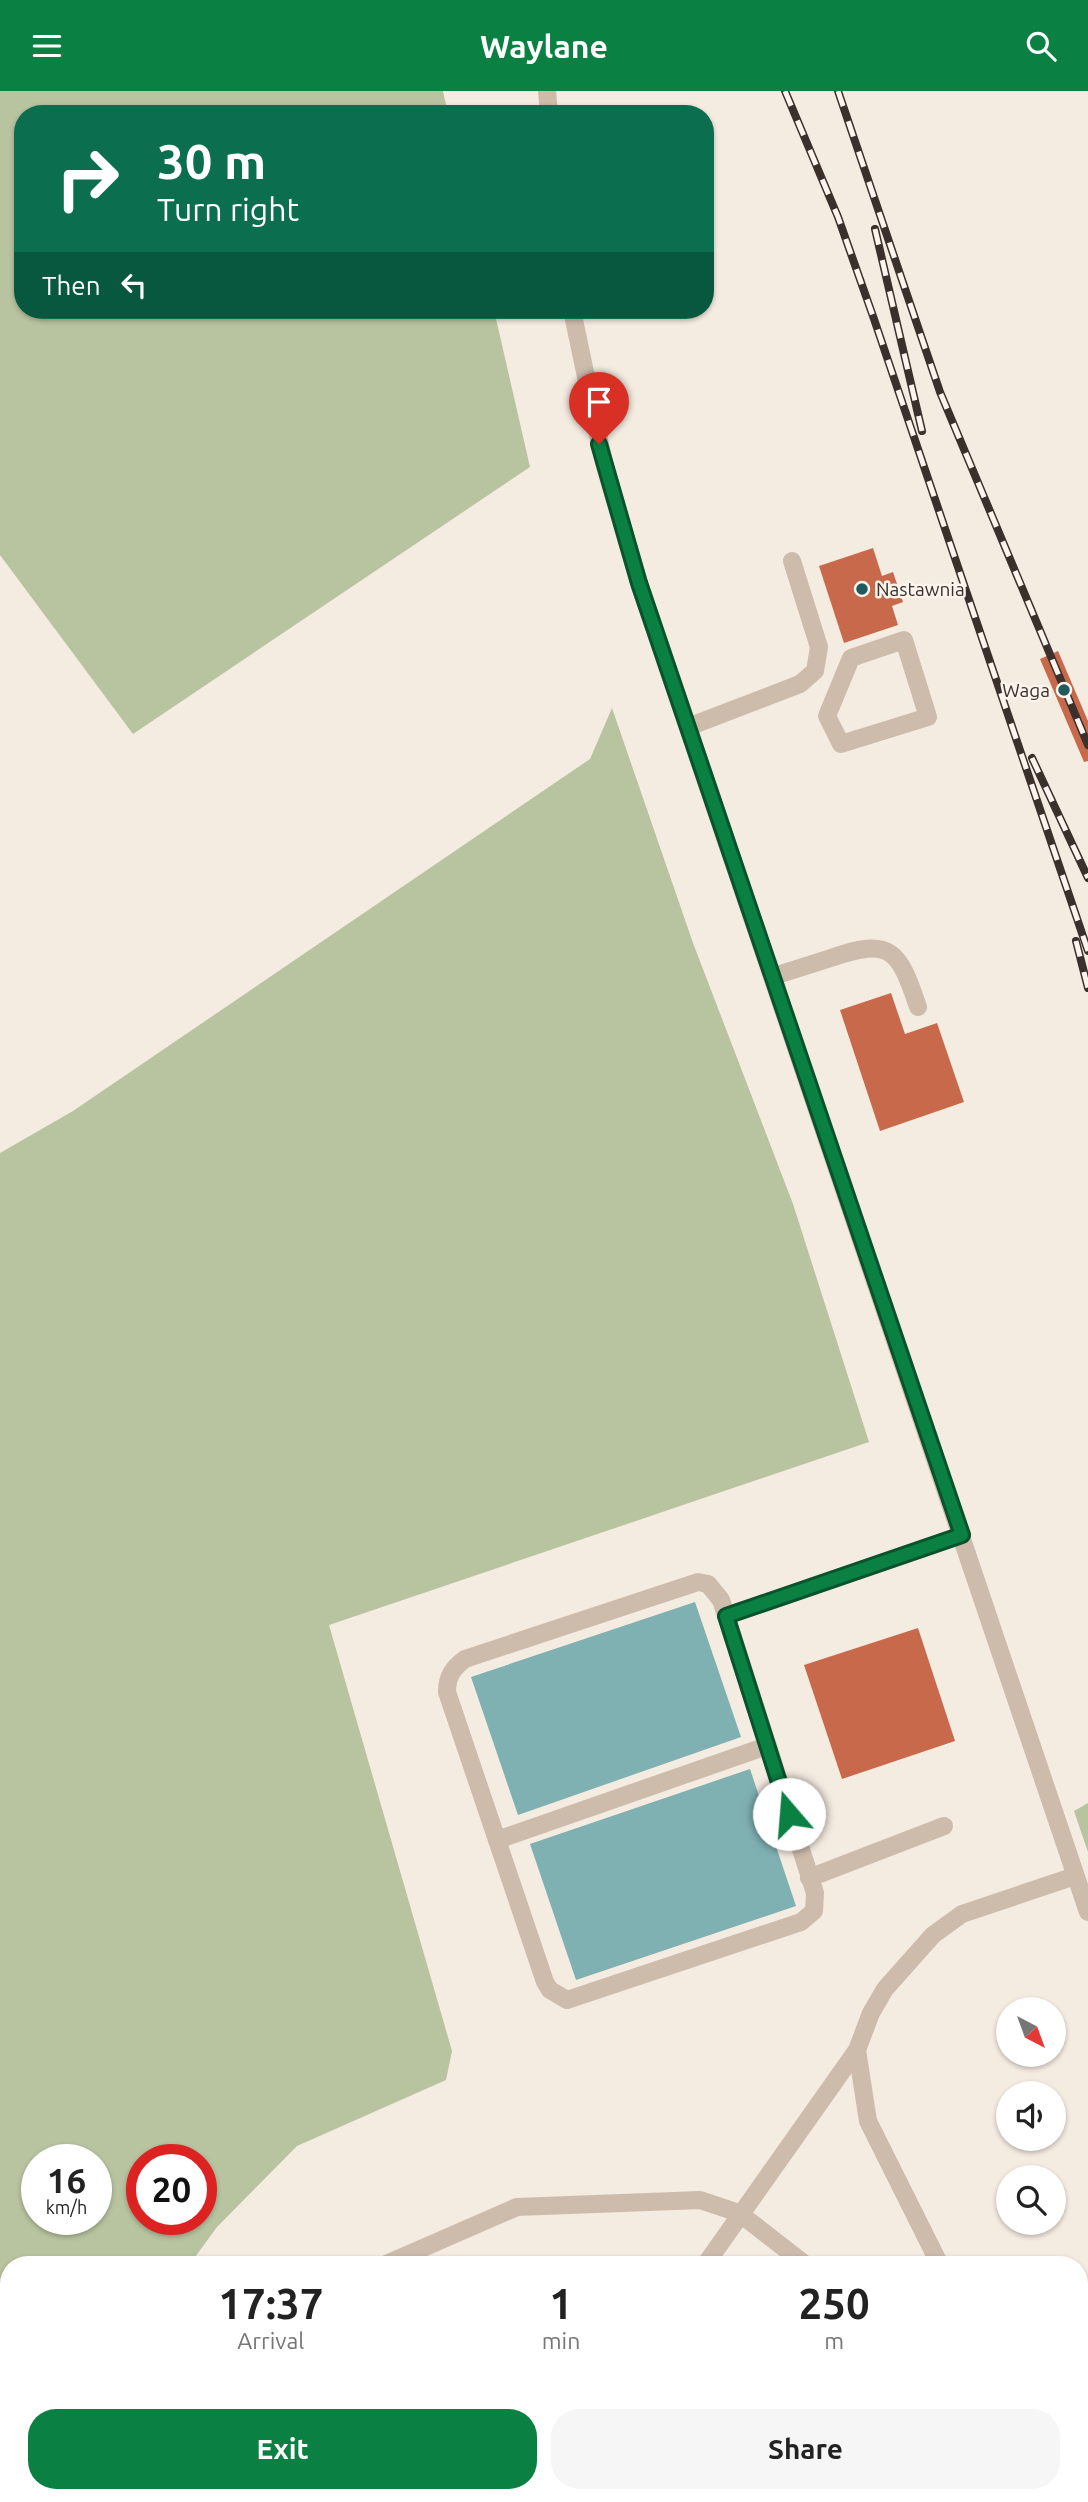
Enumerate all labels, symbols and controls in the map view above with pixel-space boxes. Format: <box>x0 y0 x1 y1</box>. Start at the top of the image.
icon: menu <box>28 27 66 65</box>
icon: search <box>1022 27 1060 65</box>
text: Waylane <box>480 28 608 64</box>
icon: right <box>42 133 133 224</box>
text: 30 m <box>157 133 266 188</box>
text: Turn right <box>157 191 299 227</box>
icon: left <box>115 266 153 304</box>
text: Then <box>42 271 101 300</box>
pin <box>569 372 629 444</box>
icon: arrive <box>580 383 618 421</box>
place label: Nastawnia <box>876 578 965 600</box>
marker: Nastawnia <box>854 581 870 597</box>
place label: Waga <box>1002 679 1050 701</box>
marker: Waga <box>1056 682 1072 698</box>
position arrow <box>752 1777 826 1851</box>
north arrow <box>996 1997 1066 2067</box>
map controls <box>996 1997 1066 2235</box>
button: sound <box>996 2081 1066 2151</box>
speed limit sign: 20 <box>126 2144 217 2235</box>
text: 16 <box>47 2160 86 2200</box>
button: search <box>996 2165 1066 2235</box>
text: km/h <box>46 2197 87 2217</box>
text: 17:37 <box>218 2280 323 2327</box>
text: 1 <box>549 2280 573 2327</box>
text: 250 <box>799 2280 870 2327</box>
text: Arrival <box>237 2328 304 2353</box>
text: min <box>542 2328 580 2353</box>
text: m <box>824 2328 844 2353</box>
button: Exit <box>28 2409 537 2489</box>
button: Share <box>551 2409 1060 2489</box>

